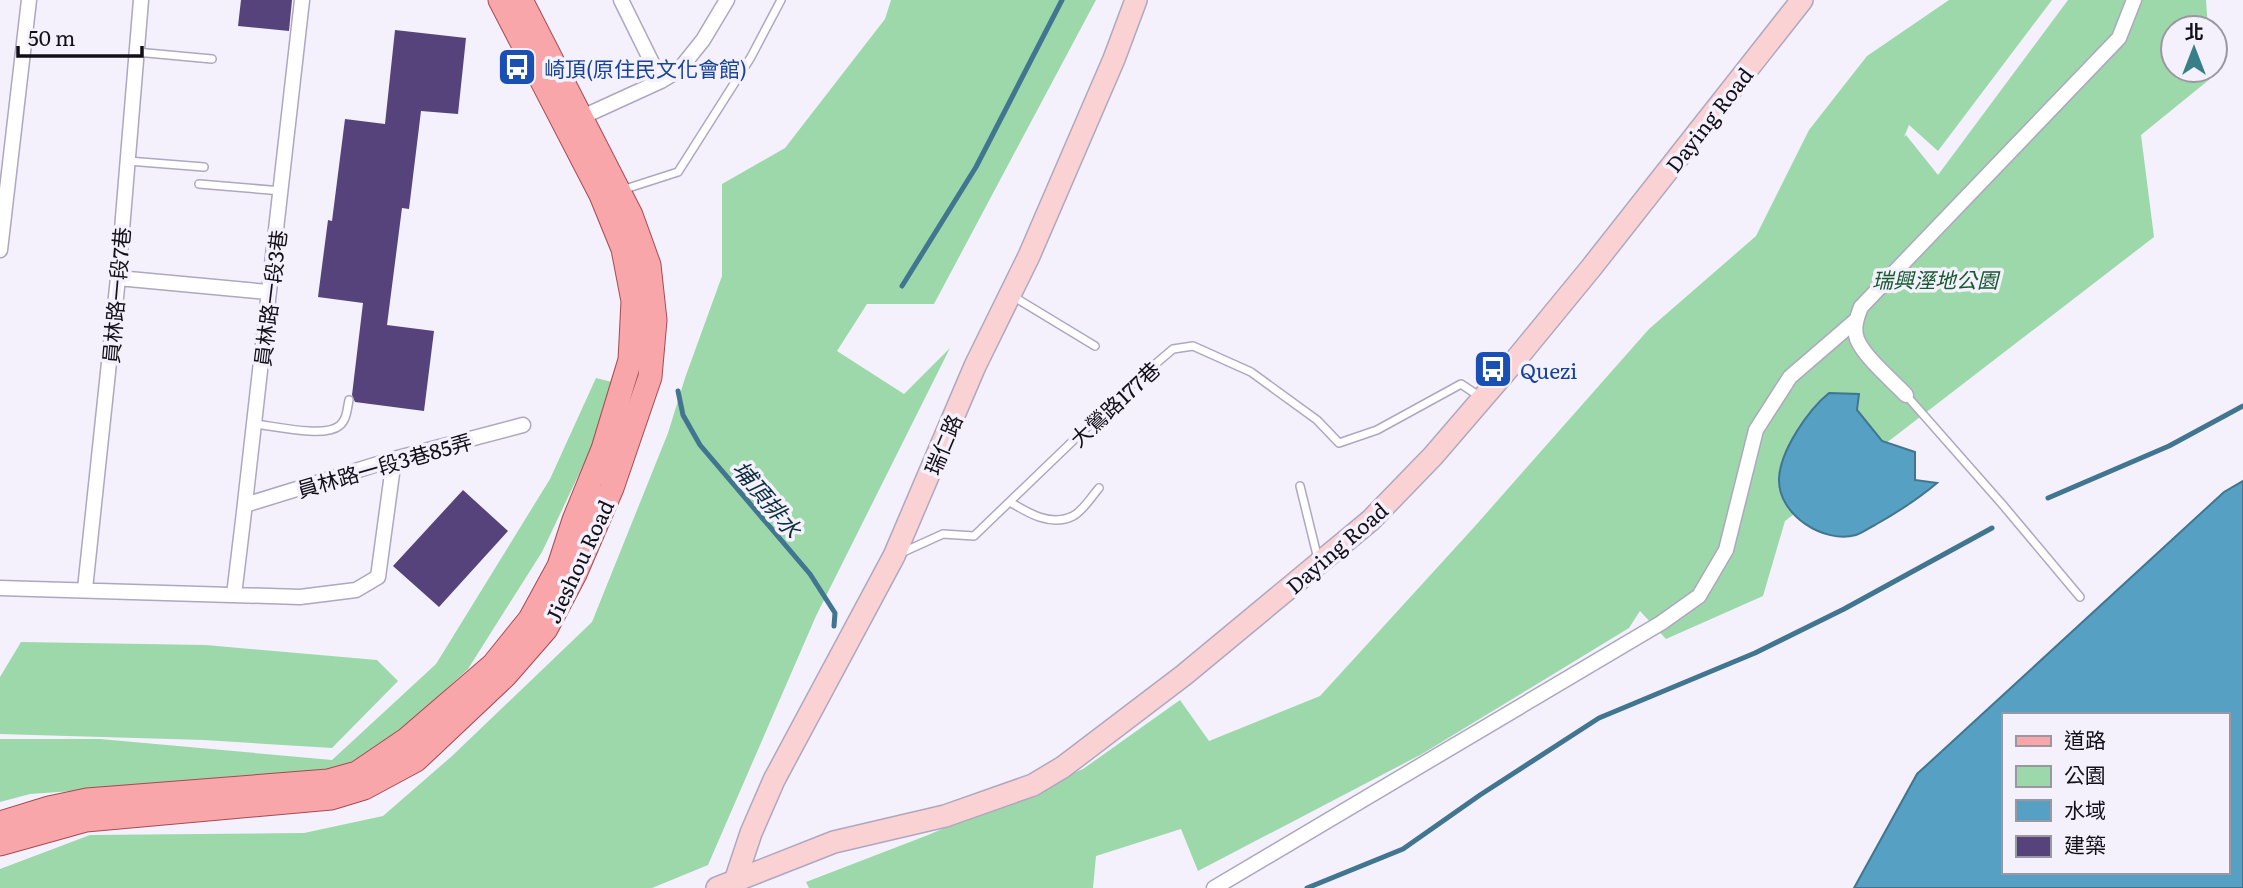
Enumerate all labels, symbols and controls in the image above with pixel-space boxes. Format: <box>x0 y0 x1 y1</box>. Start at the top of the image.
scale bar <box>18 14 142 58</box>
north arrow <box>2159 14 2229 84</box>
text: 北 <box>2184 17 2204 45</box>
text: 50 m <box>28 21 75 52</box>
bus stop icon: 崎頂(原住民文化會館) <box>496 46 538 88</box>
place label: 崎頂(原住民文化會館) <box>544 52 747 83</box>
street label: Daying Road <box>1657 60 1759 178</box>
street label: 員林路一段7巷 <box>94 226 136 364</box>
street label: 員林路一段3巷 <box>245 228 293 368</box>
park label: 瑞興溼地公園 <box>1872 263 2001 294</box>
bus stop icon: Quezi <box>1472 348 1514 390</box>
street label: 大鶯路177巷 <box>1062 353 1166 453</box>
place label: Quezi <box>1520 354 1577 385</box>
street label: 瑞仁路 <box>915 409 969 479</box>
street label: 員林路一段3巷85弄 <box>293 424 475 504</box>
water label: 埔頂排水 <box>725 452 811 545</box>
street label: Jieshou Road <box>536 494 620 628</box>
street label: Daying Road <box>1278 494 1394 600</box>
legend <box>2002 713 2229 874</box>
text: 道路 <box>2064 723 2106 754</box>
text: 公園 <box>2064 758 2106 789</box>
text: 水域 <box>2064 793 2106 824</box>
text: 建築 <box>2064 828 2106 859</box>

